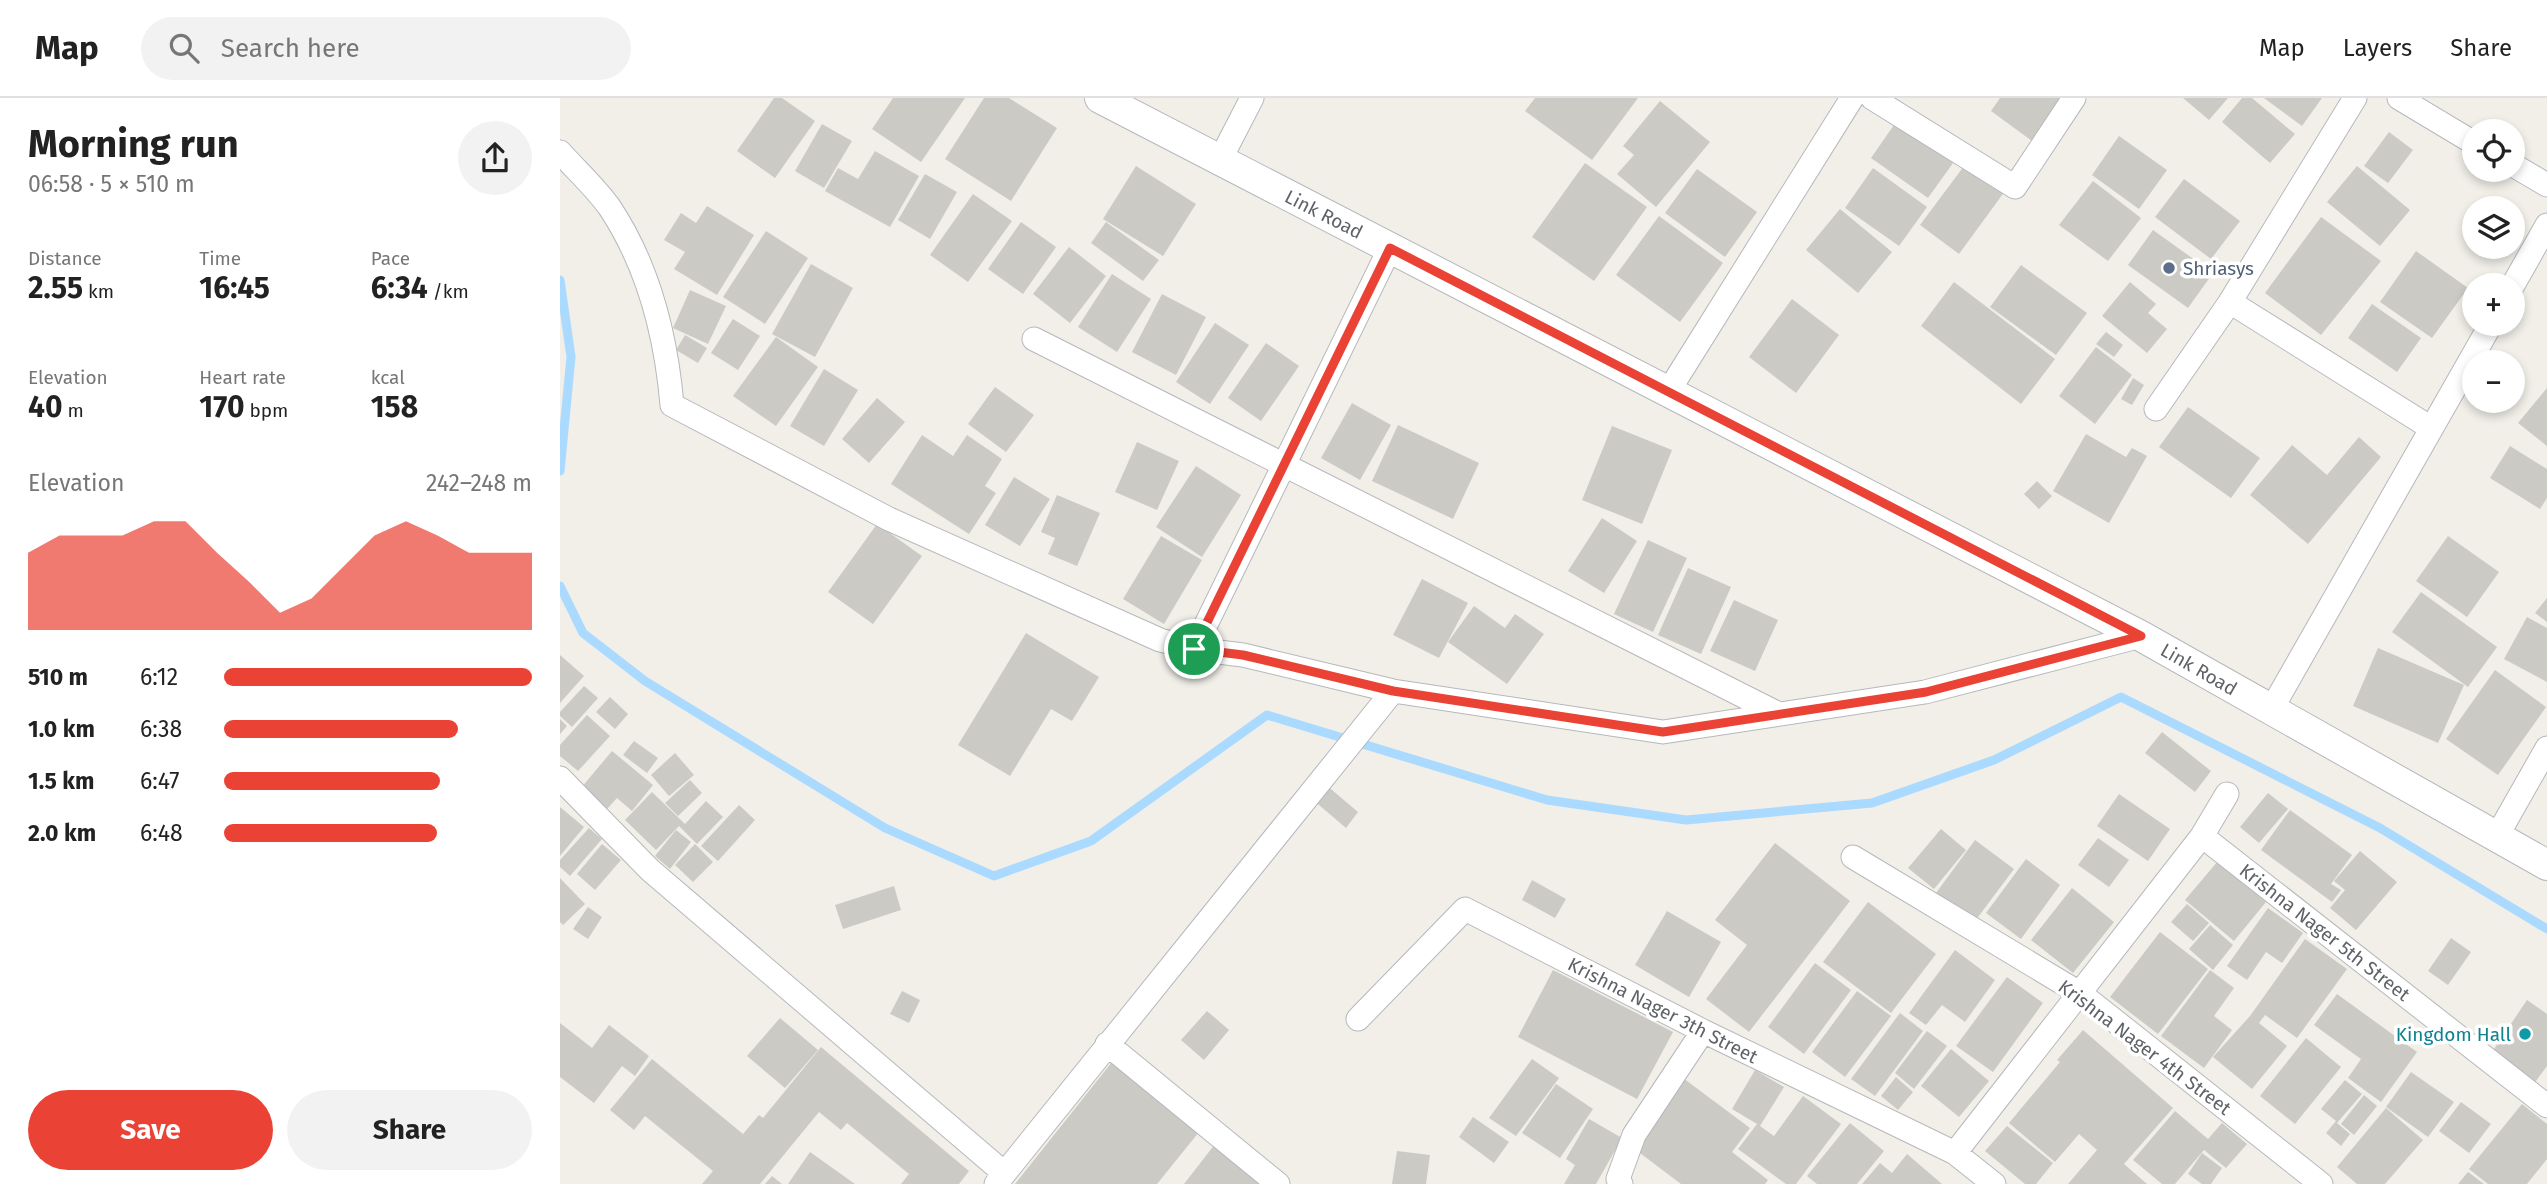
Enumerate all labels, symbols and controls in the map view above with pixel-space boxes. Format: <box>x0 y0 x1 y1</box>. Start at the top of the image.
search box <box>141 17 631 80</box>
text: Map <box>35 28 99 68</box>
icon: search <box>165 29 203 67</box>
text: Search here <box>221 33 360 64</box>
text: Map <box>2259 34 2305 62</box>
text: Layers <box>2343 34 2412 62</box>
text: Share <box>2450 34 2512 62</box>
map controls <box>2462 119 2525 413</box>
button: locate <box>2462 119 2525 182</box>
text: Morning run <box>28 121 239 167</box>
button: share <box>458 121 532 195</box>
text: 06:58 · 5 × 510 m <box>28 170 195 198</box>
street label: Link Road <box>1281 185 1367 244</box>
button: layers <box>2462 196 2525 259</box>
text: Distance <box>28 247 102 270</box>
text: Time <box>199 247 241 270</box>
text: Pace <box>371 247 410 270</box>
place label: Shriasys <box>2183 257 2254 280</box>
marker: Shriasys <box>2161 260 2177 276</box>
text: 2.55 <box>28 270 83 306</box>
text: 16:45 <box>199 270 270 306</box>
text: 6:34 <box>371 270 428 306</box>
button: + <box>2462 273 2525 336</box>
text: km <box>83 280 114 303</box>
text: /km <box>428 280 469 303</box>
button: − <box>2462 350 2525 413</box>
text: Elevation <box>28 366 108 389</box>
text: Heart rate <box>199 366 286 389</box>
text: kcal <box>371 366 405 389</box>
text: 40 <box>28 389 63 425</box>
text: 170 <box>199 389 245 425</box>
text: 158 <box>371 389 418 425</box>
text: m <box>63 399 84 422</box>
text: bpm <box>245 399 288 422</box>
text: Elevation <box>28 469 124 497</box>
text: 242–248 m <box>426 469 532 497</box>
pin <box>1164 619 1224 679</box>
icon: arrive <box>1175 630 1213 668</box>
street label: Link Road <box>2156 638 2241 701</box>
text: 510 m <box>28 663 88 691</box>
text: 6:12 <box>140 663 178 691</box>
text: 1.0 km <box>28 715 95 743</box>
text: 6:38 <box>140 715 182 743</box>
text: 1.5 km <box>28 767 94 795</box>
text: 6:47 <box>140 767 180 795</box>
text: 2.0 km <box>28 819 96 847</box>
text: 6:48 <box>140 819 183 847</box>
street label: Krishna Nager 5th Street <box>2235 859 2415 1006</box>
street label: Krishna Nager 3th Street <box>1564 953 1762 1068</box>
street label: Krishna Nager 4th Street <box>2054 975 2236 1120</box>
place label: Kingdom Hall <box>2396 1023 2511 1046</box>
marker: Kingdom Hall <box>2517 1026 2533 1042</box>
button: Save <box>28 1090 273 1170</box>
button: Share <box>287 1090 532 1170</box>

